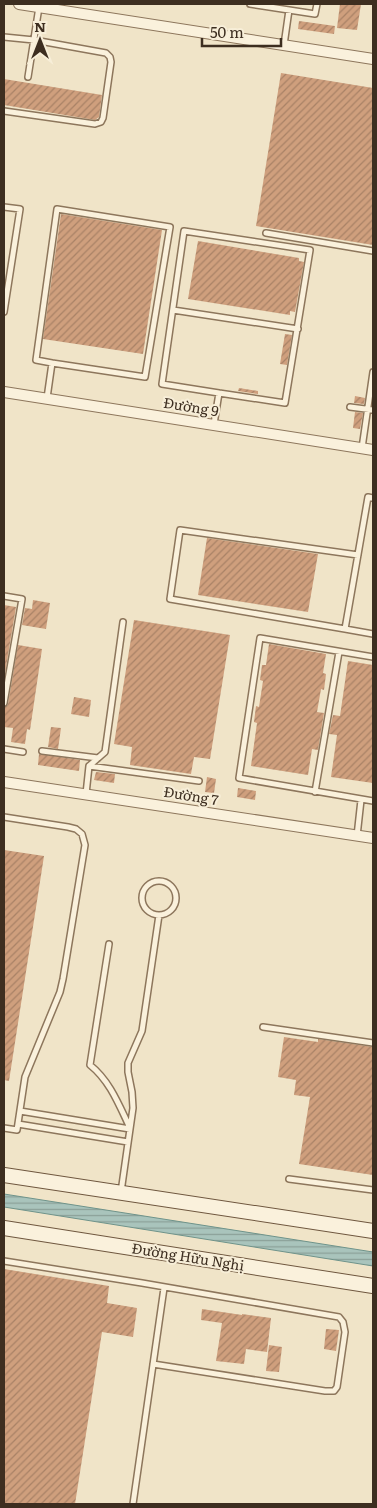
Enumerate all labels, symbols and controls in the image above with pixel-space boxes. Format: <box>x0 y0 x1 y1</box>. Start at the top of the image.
north arrow <box>15 15 65 65</box>
scale bar <box>202 15 281 47</box>
text: N <box>34 16 46 36</box>
text: 50 m <box>210 20 244 43</box>
street label: Đường 9 <box>162 392 220 420</box>
street label: Đường 7 <box>162 781 220 809</box>
street label: Đường Hữu Nghị <box>130 1237 246 1275</box>

